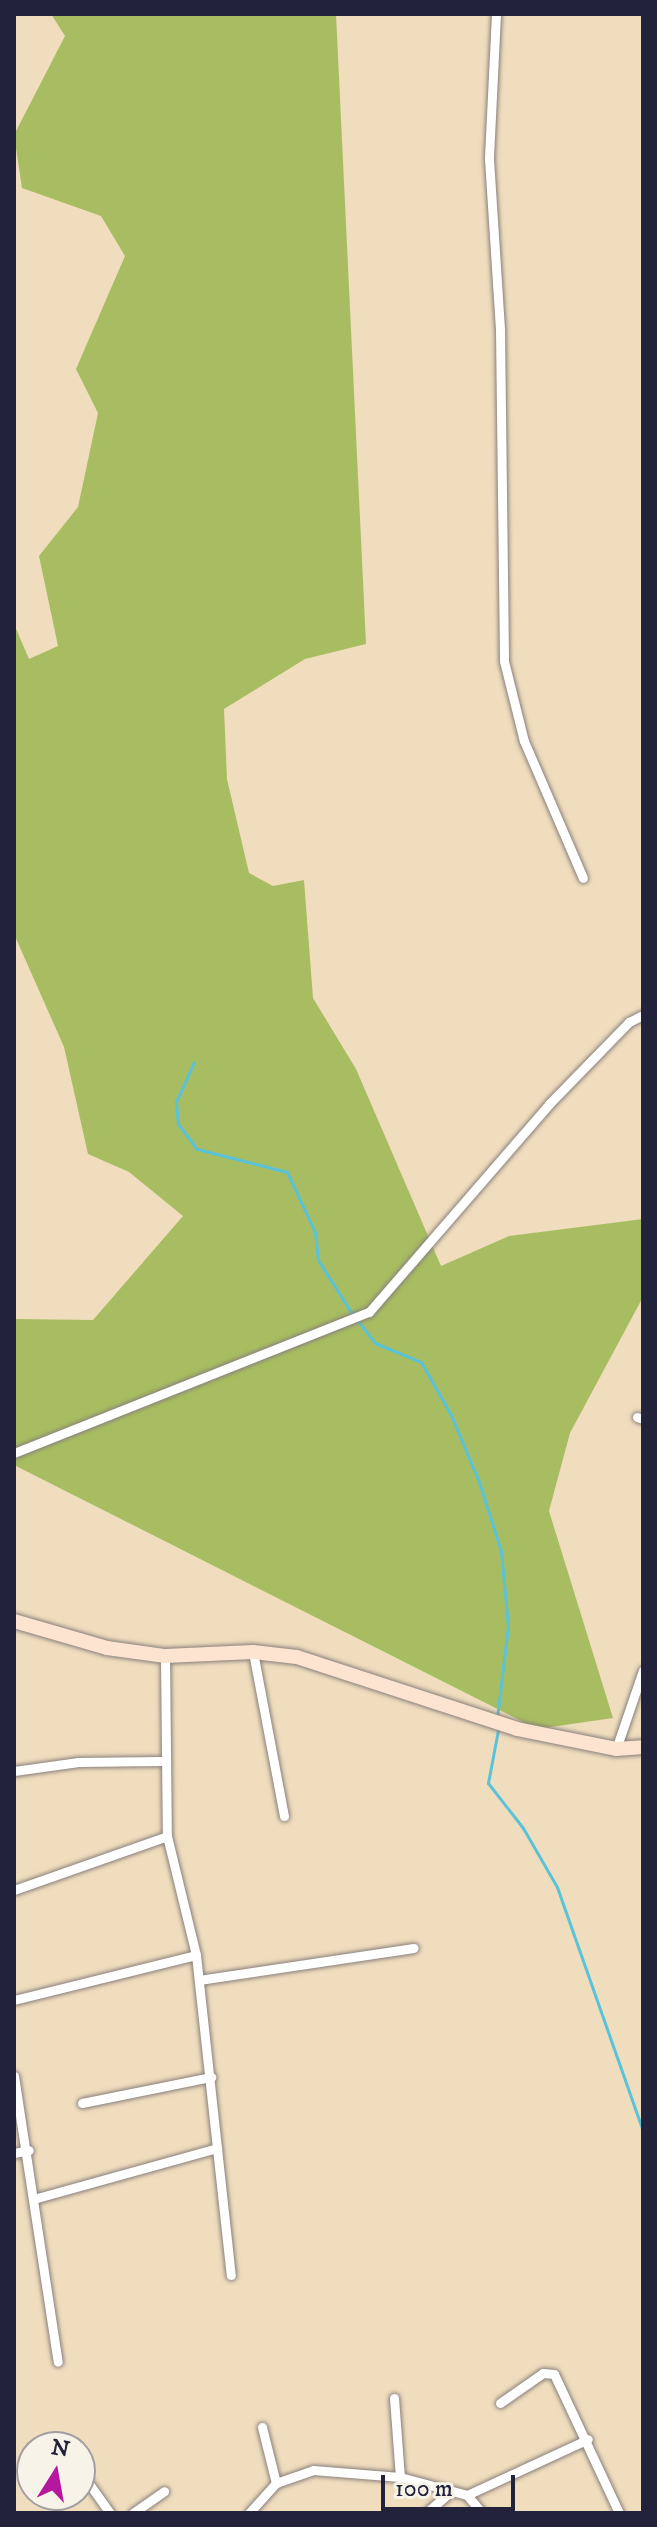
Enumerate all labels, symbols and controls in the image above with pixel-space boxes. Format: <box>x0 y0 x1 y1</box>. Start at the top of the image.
north arrow <box>16 2431 96 2511</box>
text: N <box>49 2434 72 2464</box>
scale bar <box>385 2459 519 2509</box>
text: 100 m <box>395 2474 453 2504</box>

